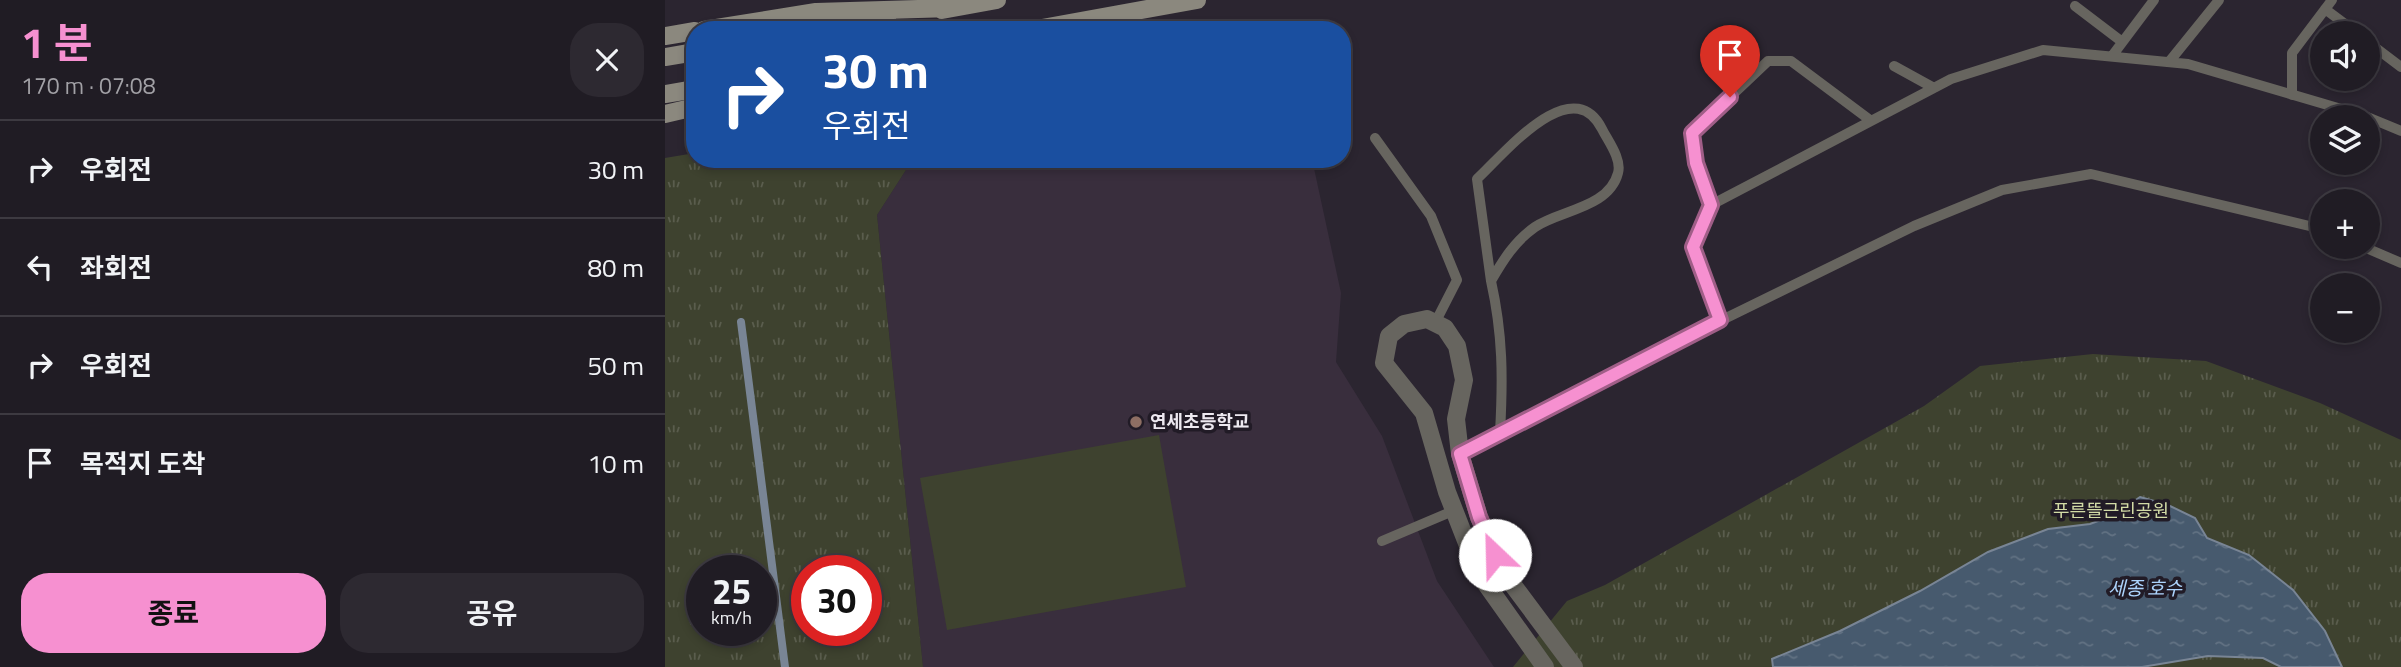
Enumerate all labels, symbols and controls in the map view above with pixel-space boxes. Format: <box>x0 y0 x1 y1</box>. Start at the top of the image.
text: 1 분 <box>21 10 92 74</box>
map controls <box>2310 21 2380 343</box>
button: sound <box>2310 21 2380 91</box>
button: close <box>570 23 644 97</box>
pin <box>1700 25 1760 97</box>
text: 30 m <box>822 32 929 107</box>
icon: arrive <box>1711 36 1749 74</box>
icon: right <box>707 49 798 140</box>
text: 170 m · 07:08 <box>21 68 156 103</box>
text: 우회전 <box>822 101 910 149</box>
button: layers <box>2310 105 2380 175</box>
icon: right <box>21 150 59 188</box>
text: 우회전 <box>80 150 152 189</box>
text: 30 m <box>587 150 644 189</box>
button: + <box>2310 189 2380 259</box>
icon: left <box>21 248 59 286</box>
text: 좌회전 <box>80 248 152 287</box>
text: 80 m <box>587 248 644 287</box>
button: − <box>2310 273 2380 343</box>
icon: right <box>21 346 59 384</box>
text: 우회전 <box>80 346 152 385</box>
text: 50 m <box>587 346 644 385</box>
place label: 연세초등학교 <box>1150 408 1249 435</box>
marker: 연세초등학교 <box>1128 414 1144 430</box>
icon: arrive <box>21 444 59 482</box>
text: 목적지 도착 <box>80 444 205 483</box>
text: 10 m <box>587 444 644 483</box>
park label: 푸른뜰근린공원 <box>2053 497 2169 524</box>
position arrow <box>1458 518 1532 592</box>
speed limit sign: 30 <box>791 555 882 646</box>
text: 25 <box>712 564 751 618</box>
button: 종료 <box>21 573 326 653</box>
button: 공유 <box>340 573 644 653</box>
water label: 세종 호수 <box>2108 573 2183 602</box>
text: km/h <box>711 604 752 631</box>

